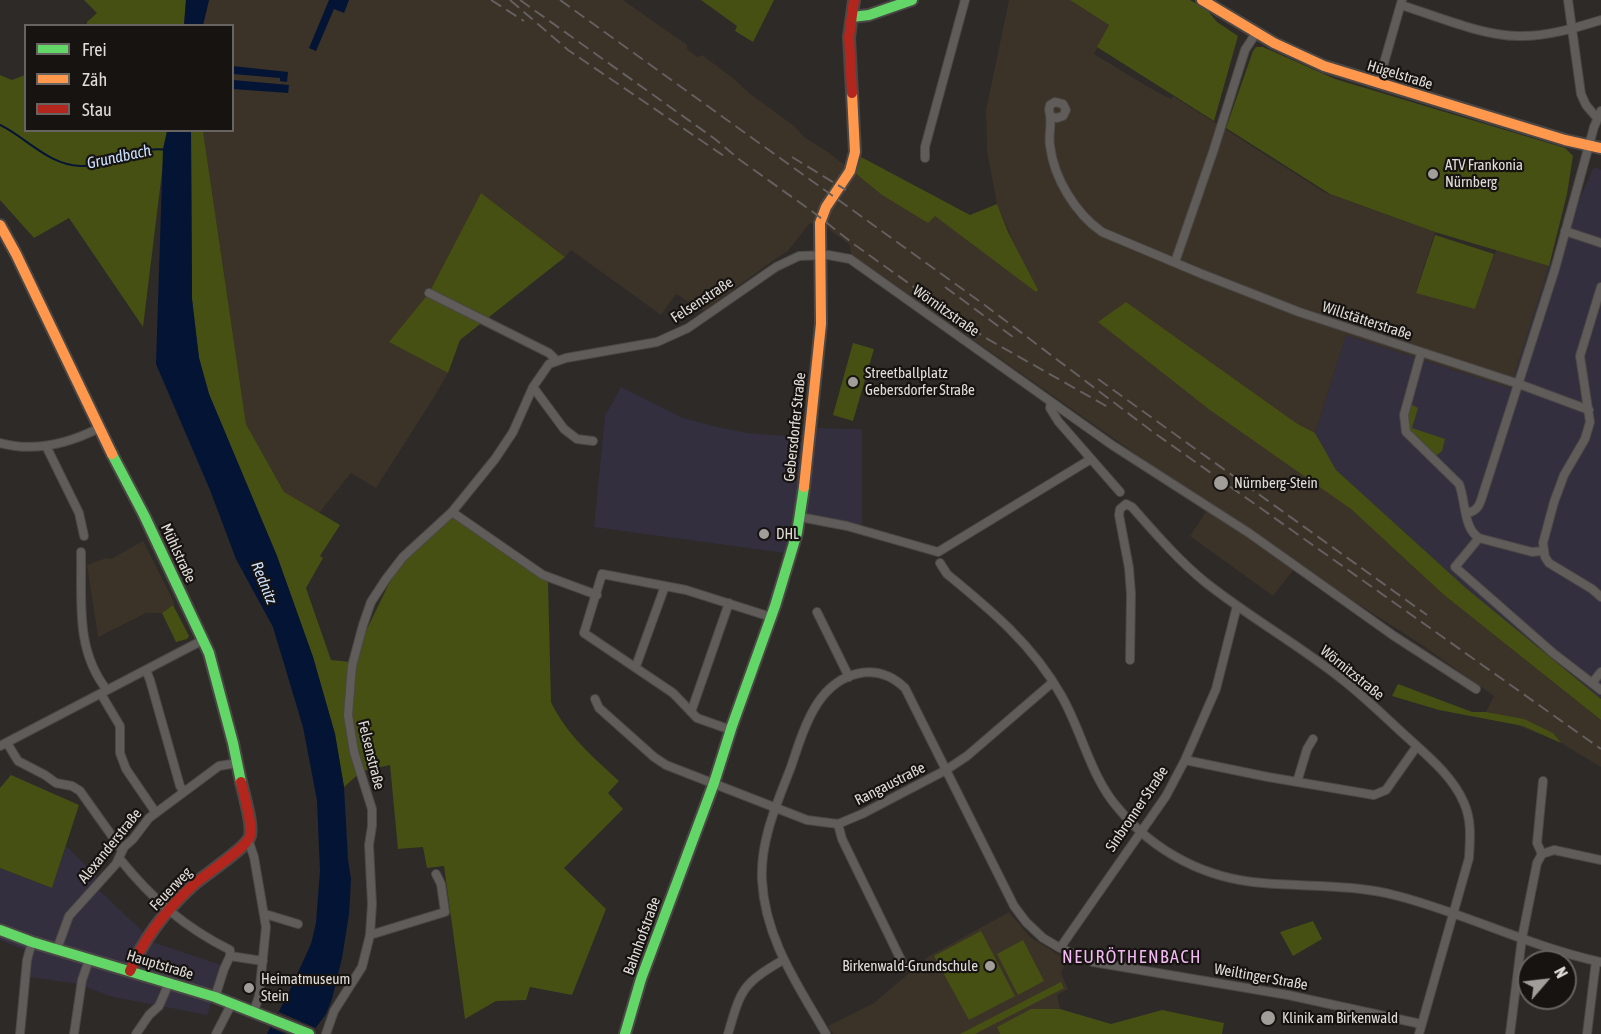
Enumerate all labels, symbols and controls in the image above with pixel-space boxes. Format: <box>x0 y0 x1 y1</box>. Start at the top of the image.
legend <box>24 24 234 132</box>
text: Frei <box>82 39 107 60</box>
street label: Hügelstraße <box>1365 57 1435 93</box>
text: Zäh <box>82 69 107 90</box>
text: Stau <box>82 99 112 120</box>
water label: Grundbach <box>85 141 153 173</box>
place label: ATV Frankonia Nürnberg <box>1445 156 1523 191</box>
marker: ATV Frankonia Nürnberg <box>1426 167 1440 181</box>
street label: Felsenstraße <box>668 273 736 327</box>
street label: Wörnitzstraße <box>909 282 983 340</box>
street label: Willstätterstraße <box>1320 298 1414 344</box>
place label: Streetballplatz Gebersdorfer Straße <box>865 364 975 399</box>
street label: Gebersdorfer Straße <box>780 371 810 483</box>
marker: Streetballplatz Gebersdorfer Straße <box>846 375 860 389</box>
marker: Nürnberg-Stein <box>1212 474 1230 492</box>
place label: Nürnberg-Stein <box>1234 474 1318 492</box>
street label: Mühlstraße <box>157 521 199 585</box>
place label: DHL <box>776 525 799 543</box>
marker: DHL <box>757 527 771 541</box>
water label: Rednitz <box>247 559 281 607</box>
street label: Wörnitzstraße <box>1316 642 1388 704</box>
street label: Felsenstraße <box>354 719 388 791</box>
street label: Rangaustraße <box>852 759 928 809</box>
street label: Sinbronner Straße <box>1102 763 1172 855</box>
street label: Alexanderstraße <box>74 805 146 887</box>
street label: Feuerweg <box>146 864 196 914</box>
street label: Bahnhofstraße <box>620 895 664 977</box>
street label: Hauptstraße <box>124 946 196 984</box>
district label: NEURÖTHENBACH <box>1062 946 1202 968</box>
north arrow <box>1517 950 1577 1010</box>
place label: Birkenwald-Grundschule <box>842 957 978 975</box>
marker: Birkenwald-Grundschule <box>983 959 997 973</box>
street label: Weiltinger Straße <box>1213 960 1309 994</box>
text: N <box>1551 964 1571 981</box>
place label: Heimatmuseum Stein <box>261 970 350 1005</box>
marker: Heimatmuseum Stein <box>242 981 256 995</box>
marker: Klinik am Birkenwald <box>1259 1009 1277 1027</box>
place label: Klinik am Birkenwald <box>1282 1009 1398 1027</box>

